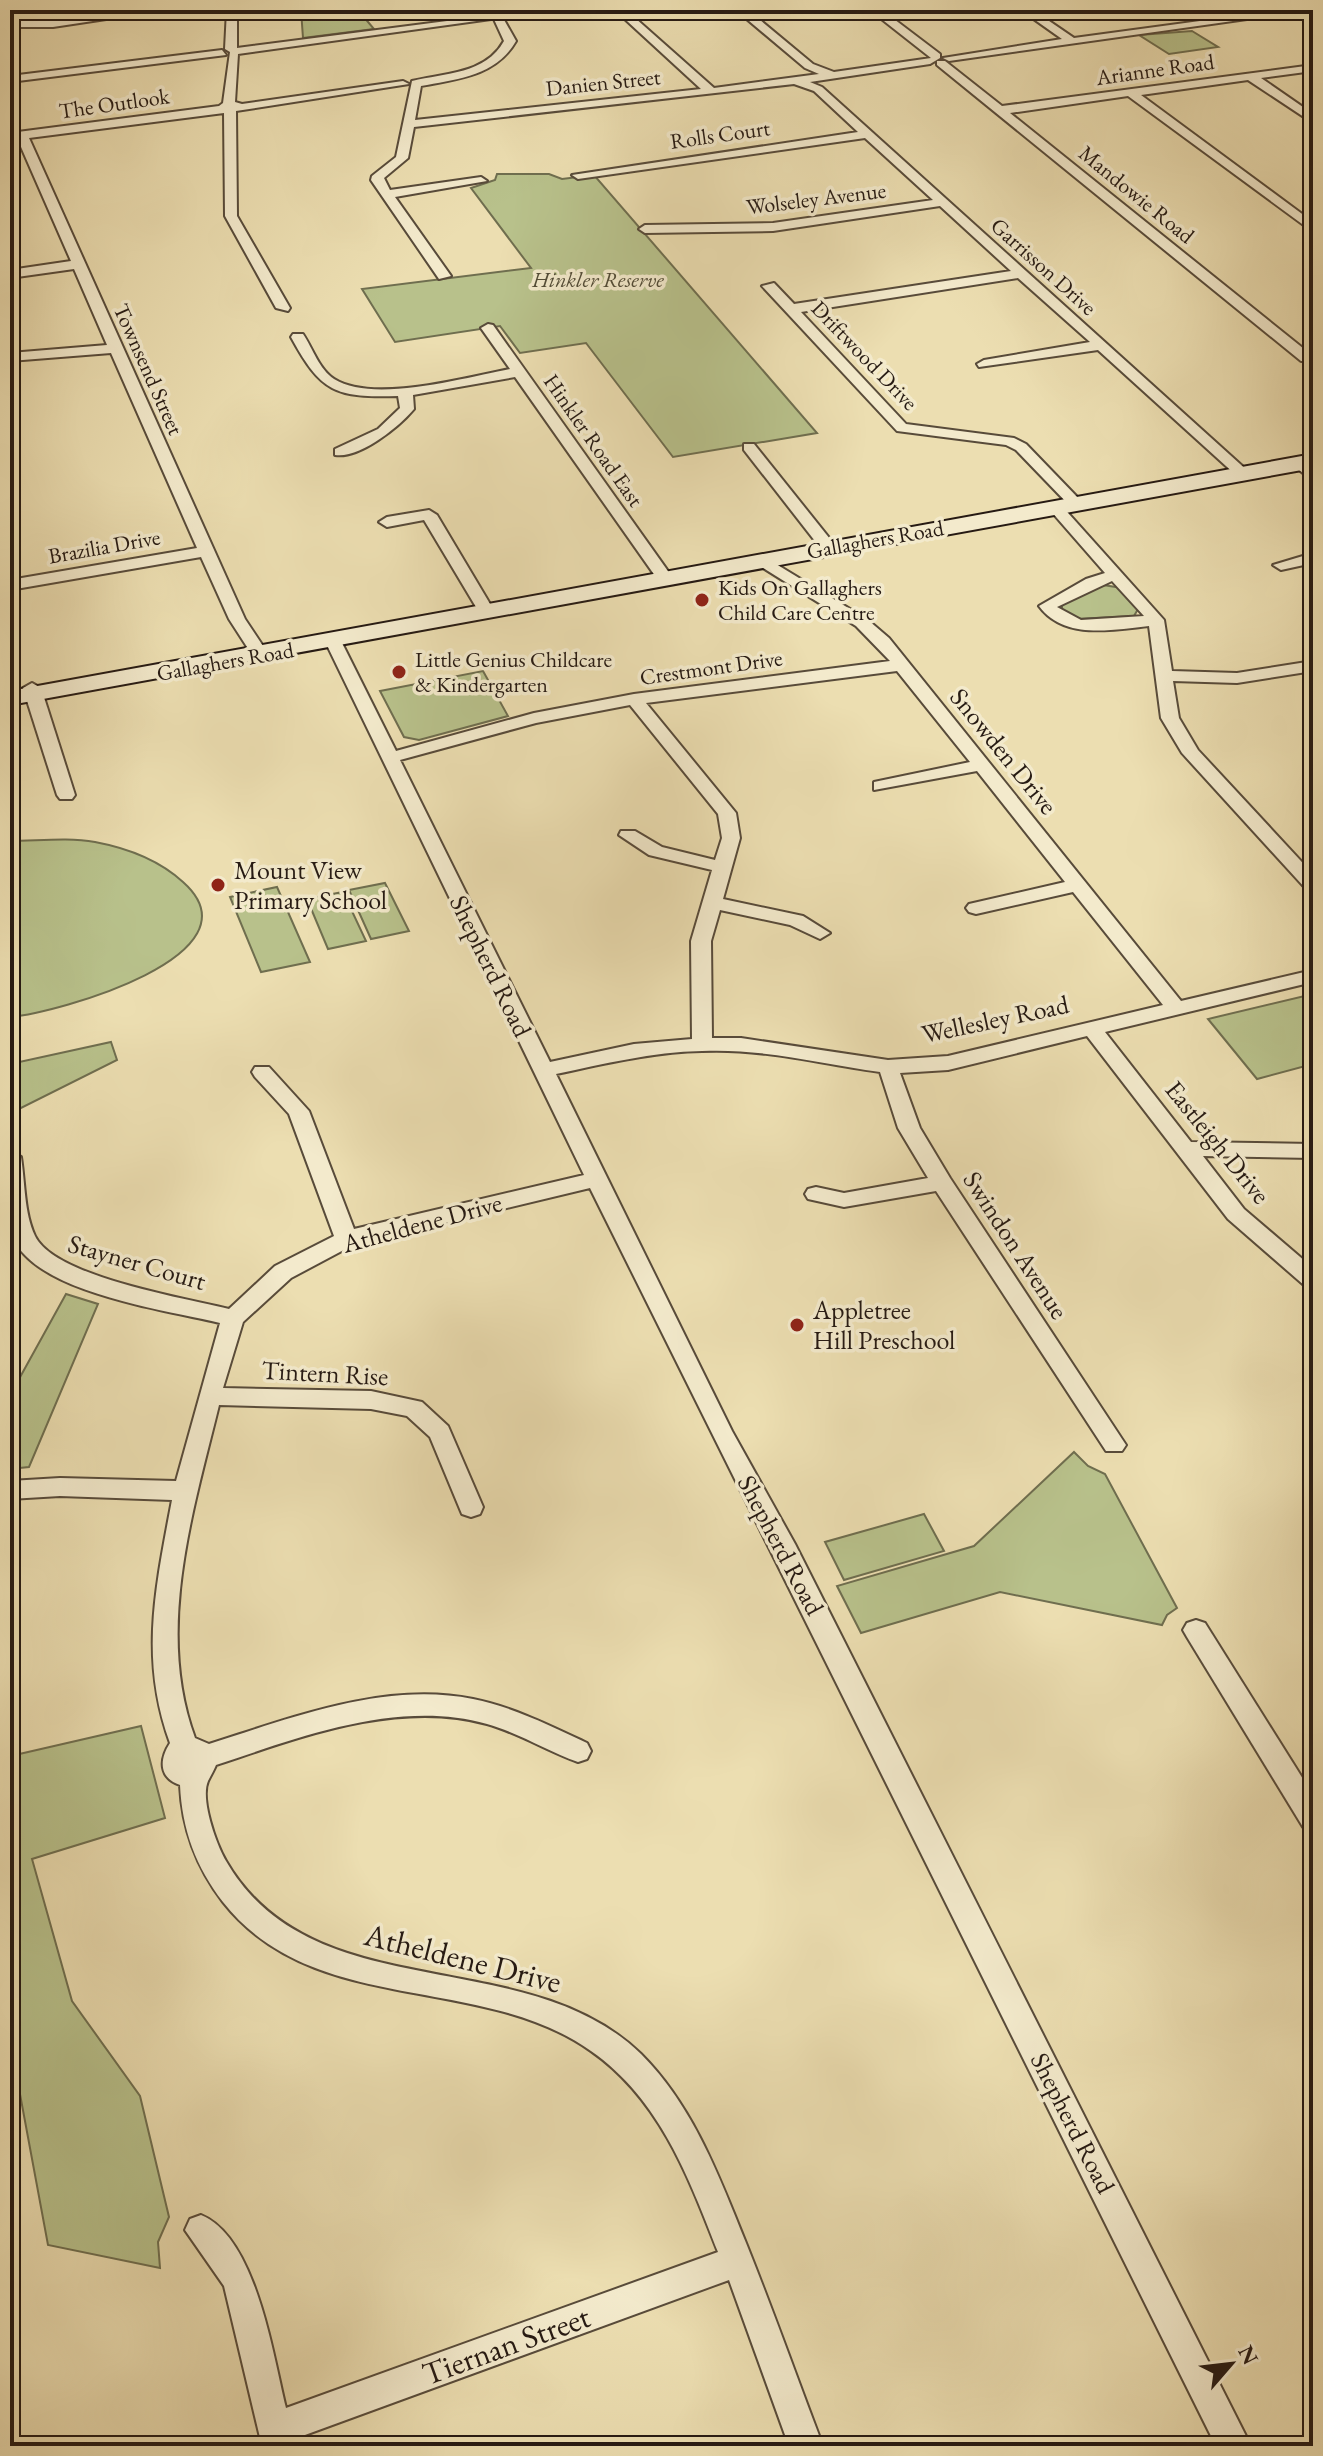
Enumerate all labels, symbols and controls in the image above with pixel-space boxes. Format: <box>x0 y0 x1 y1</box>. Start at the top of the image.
street label: Arianne Road <box>1093 47 1217 92</box>
street label: Danien Street <box>544 62 662 103</box>
street label: The Outlook <box>57 81 172 126</box>
street label: Rolls Court <box>668 113 772 156</box>
street label: Mandowie Road <box>1073 139 1201 251</box>
street label: Wolseley Avenue <box>745 175 888 221</box>
street label: Garrisson Drive <box>985 211 1103 322</box>
park label: Hinkler Reserve <box>531 265 664 294</box>
street label: Driftwood Drive <box>805 294 925 417</box>
street label: Townsend Street <box>107 299 190 440</box>
street label: Hinkler Road East <box>537 368 650 513</box>
street label: Gallaghers Road <box>804 513 947 566</box>
street label: Brazilia Drive <box>46 522 163 571</box>
place label: Kids On Gallaghers Child Care Centre <box>718 573 882 627</box>
marker: Kids On Gallaghers Child Care Centre <box>693 591 711 609</box>
street label: Gallaghers Road <box>154 635 297 688</box>
street label: Crestmont Drive <box>638 643 785 692</box>
place label: Little Genius Childcare & Kindergarten <box>415 645 613 699</box>
marker: Little Genius Childcare & Kindergarten <box>390 663 408 681</box>
street label: Snowden Drive <box>943 681 1065 821</box>
place label: Mount View Primary School <box>234 853 387 917</box>
marker: Mount View Primary School <box>209 876 227 894</box>
street label: Shepherd Road <box>442 889 540 1043</box>
street label: Wellesley Road <box>918 987 1073 1051</box>
street label: Eastleigh Drive <box>1158 1073 1278 1211</box>
street label: Swindon Avenue <box>956 1165 1076 1325</box>
street label: Atheldene Drive <box>338 1185 506 1261</box>
street label: Stayner Court <box>64 1226 210 1298</box>
place label: Appletree Hill Preschool <box>812 1293 955 1357</box>
marker: Appletree Hill Preschool <box>788 1316 806 1334</box>
street label: Tintern Rise <box>261 1353 389 1393</box>
street label: Shepherd Road <box>730 1469 832 1622</box>
street label: Atheldene Drive <box>359 1913 566 2003</box>
street label: Shepherd Road <box>1023 2047 1123 2200</box>
street label: Tiernan Street <box>416 2295 596 2395</box>
north arrow <box>1191 2324 1271 2404</box>
text: N <box>1231 2340 1265 2370</box>

